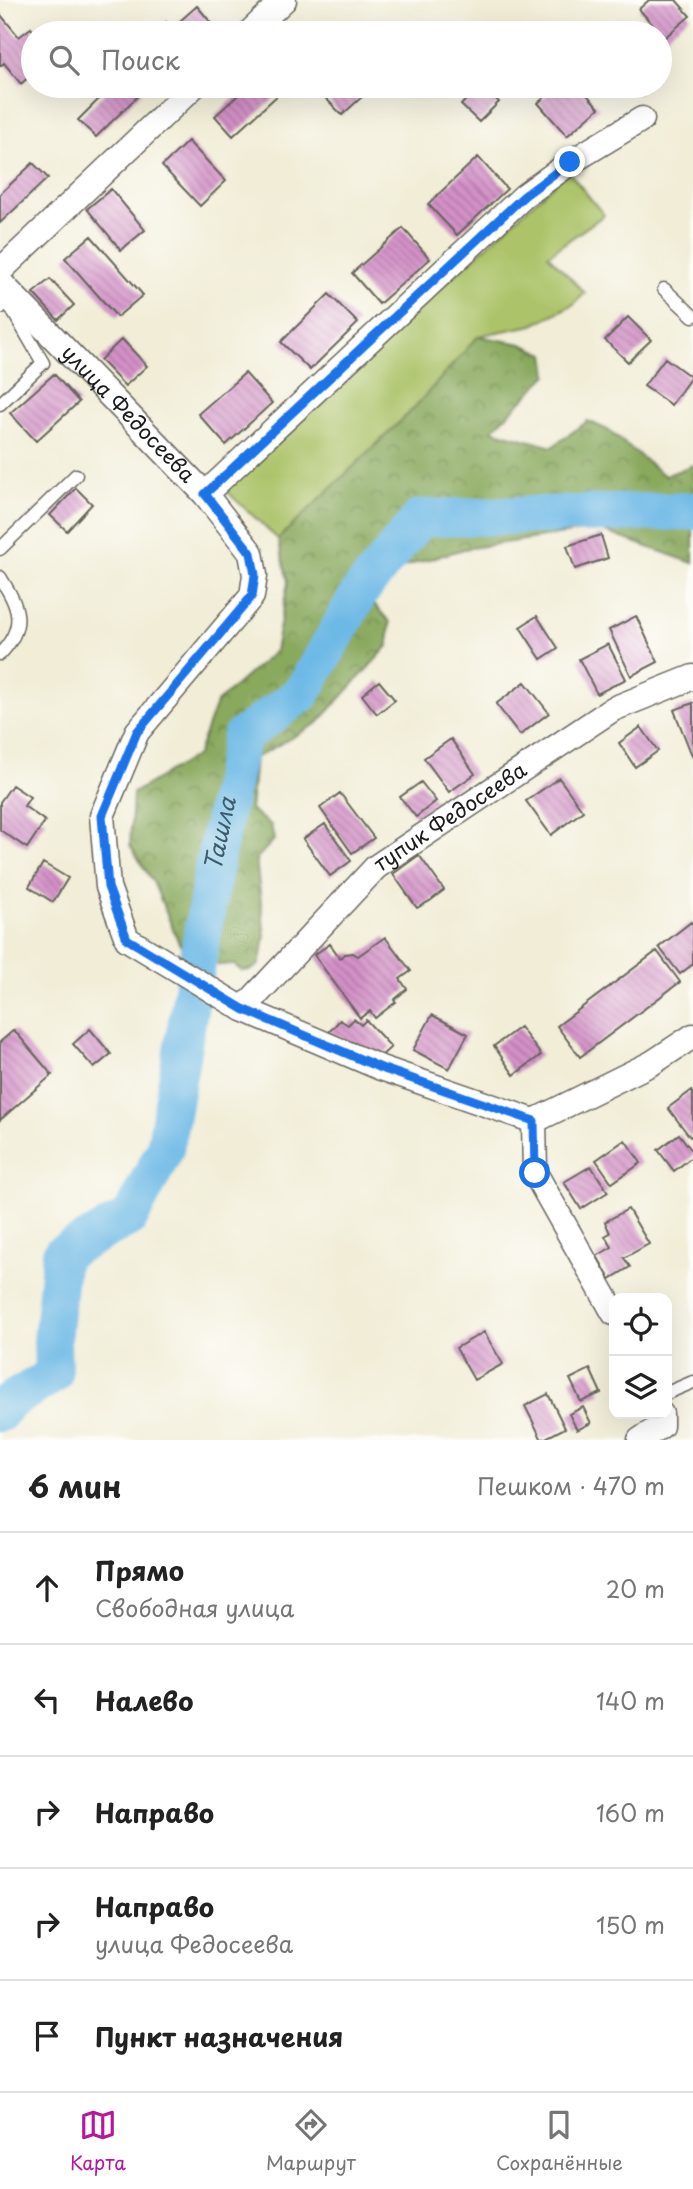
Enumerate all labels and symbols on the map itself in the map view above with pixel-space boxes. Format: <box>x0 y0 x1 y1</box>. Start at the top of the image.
route end <box>554 146 585 177</box>
street label: улица Федосеева <box>55 337 204 489</box>
street label: тупик Федосеева <box>366 753 532 878</box>
water label: Ташла <box>194 793 244 874</box>
route start <box>519 1157 550 1188</box>

